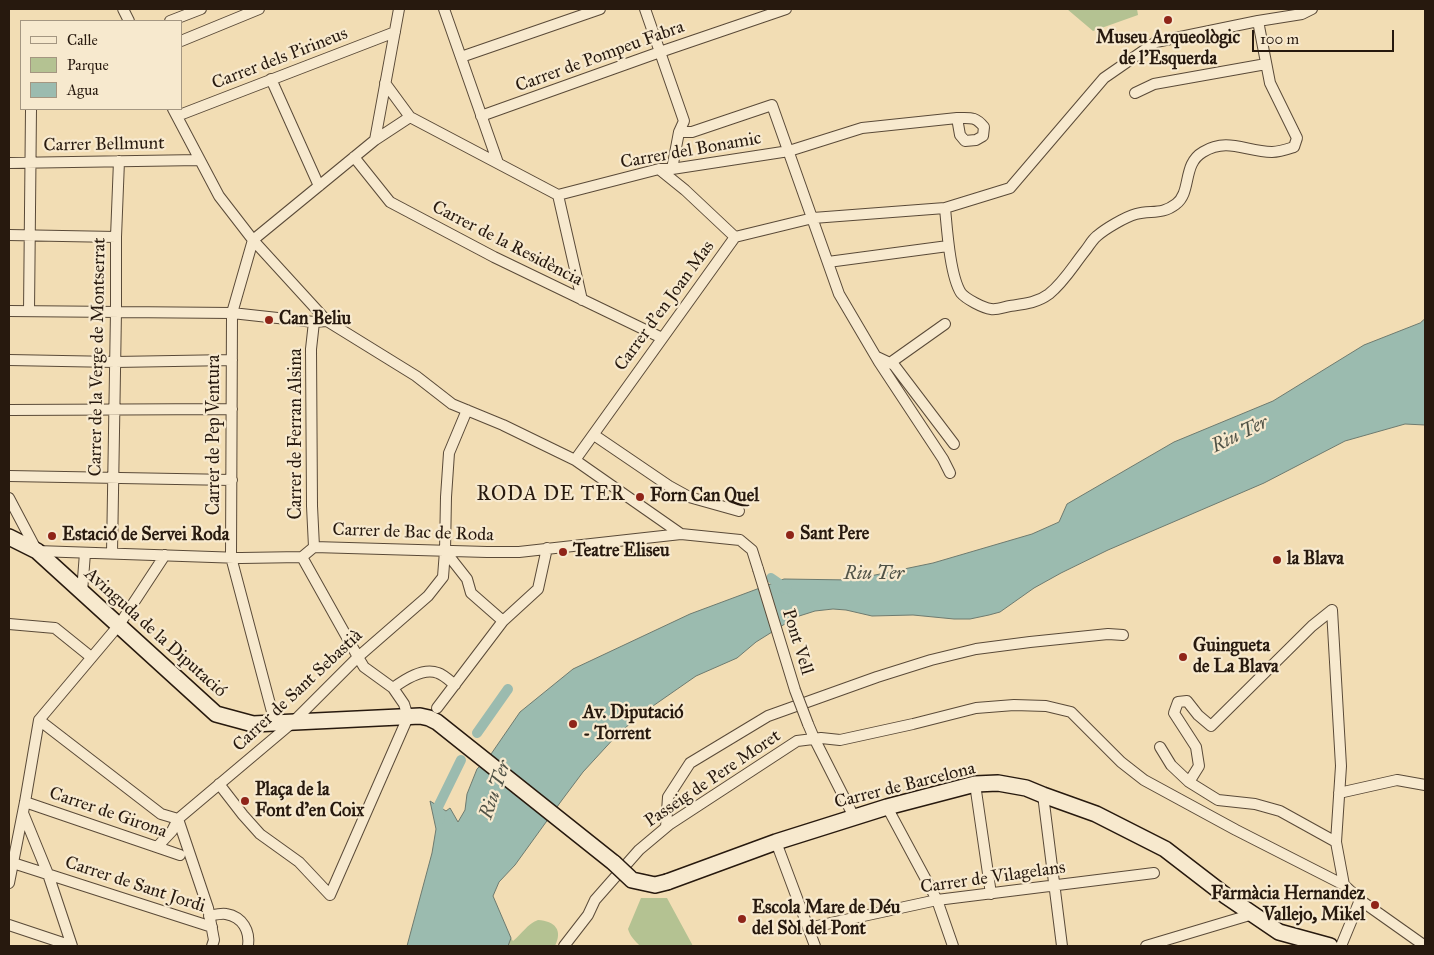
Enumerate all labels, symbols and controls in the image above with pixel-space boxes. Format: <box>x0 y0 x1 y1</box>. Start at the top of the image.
marker: Museu Arqueològic de l'Esquerda <box>1162 14 1174 26</box>
street label: Carrer de Pompeu Fabra <box>513 16 687 98</box>
legend <box>20 20 182 110</box>
scale bar <box>1254 20 1396 52</box>
street label: Carrer dels Pirineus <box>209 23 351 95</box>
place label: Museu Arqueològic de l'Esquerda <box>1096 28 1240 70</box>
text: 100 m <box>1260 30 1299 48</box>
text: Calle <box>67 31 98 49</box>
text: Parque <box>67 56 109 74</box>
text: Agua <box>67 81 99 99</box>
street label: Carrer del Bonamic <box>619 128 763 174</box>
street label: Carrer Bellmunt <box>43 133 165 157</box>
street label: Carrer de la Residència <box>428 197 586 291</box>
street label: Carrer de la Verge de Montserrat <box>85 237 111 477</box>
street label: Carrer d'en Joan Mas <box>610 237 720 375</box>
place label: Can Beliu <box>279 309 351 331</box>
marker: Can Beliu <box>263 314 275 326</box>
street label: Carrer de Ferran Alsina <box>286 348 308 520</box>
street label: Carrer de Pep Ventura <box>204 355 226 515</box>
water label: Riu Ter <box>1208 412 1272 458</box>
district label: RODA DE TER <box>475 483 627 507</box>
place label: Forn Can Quel <box>650 486 759 508</box>
marker: Forn Can Quel <box>634 491 646 503</box>
street label: Carrer de Bac de Roda <box>332 519 494 547</box>
place label: Sant Pere <box>800 524 869 546</box>
place label: Estació de Servei Roda <box>62 525 229 547</box>
marker: Sant Pere <box>784 529 796 541</box>
marker: Estació de Servei Roda <box>46 530 58 542</box>
place label: Teatre Eliseu <box>573 541 670 563</box>
marker: Teatre Eliseu <box>557 546 569 558</box>
place label: la Blava <box>1287 549 1344 571</box>
marker: la Blava <box>1271 554 1283 566</box>
water label: Riu Ter <box>844 563 904 585</box>
street label: Avinguda de la Diputació <box>80 564 230 702</box>
street label: Pont Vell <box>777 607 817 677</box>
street label: Carrer de Sant Sebastià <box>229 625 367 757</box>
place label: Guingueta de La Blava <box>1193 636 1279 679</box>
marker: Guingueta de La Blava <box>1177 651 1189 663</box>
place label: Av. Diputació - Torrent <box>583 703 683 746</box>
marker: Av. Diputació - Torrent <box>567 718 579 730</box>
street label: Passeig de Pere Moret <box>641 726 785 832</box>
water label: Riu Ter <box>475 758 517 822</box>
street label: Carrer de Barcelona <box>832 758 978 814</box>
place label: Plaça de la Font d'en Coix <box>255 780 364 822</box>
street label: Carrer de Girona <box>46 783 170 843</box>
marker: Plaça de la Font d'en Coix <box>239 795 251 807</box>
street label: Carrer de Sant Jordi <box>62 852 208 918</box>
street label: Carrer de Vilagelans <box>919 857 1067 899</box>
place label: Farmàcia Hernandez Vallejo, Mikel <box>1211 884 1365 926</box>
place label: Escola Mare de Déu del Sòl del Pont <box>752 898 900 941</box>
marker: Farmàcia Hernandez Vallejo, Mikel <box>1369 899 1381 911</box>
marker: Escola Mare de Déu del Sòl del Pont <box>736 913 748 925</box>

